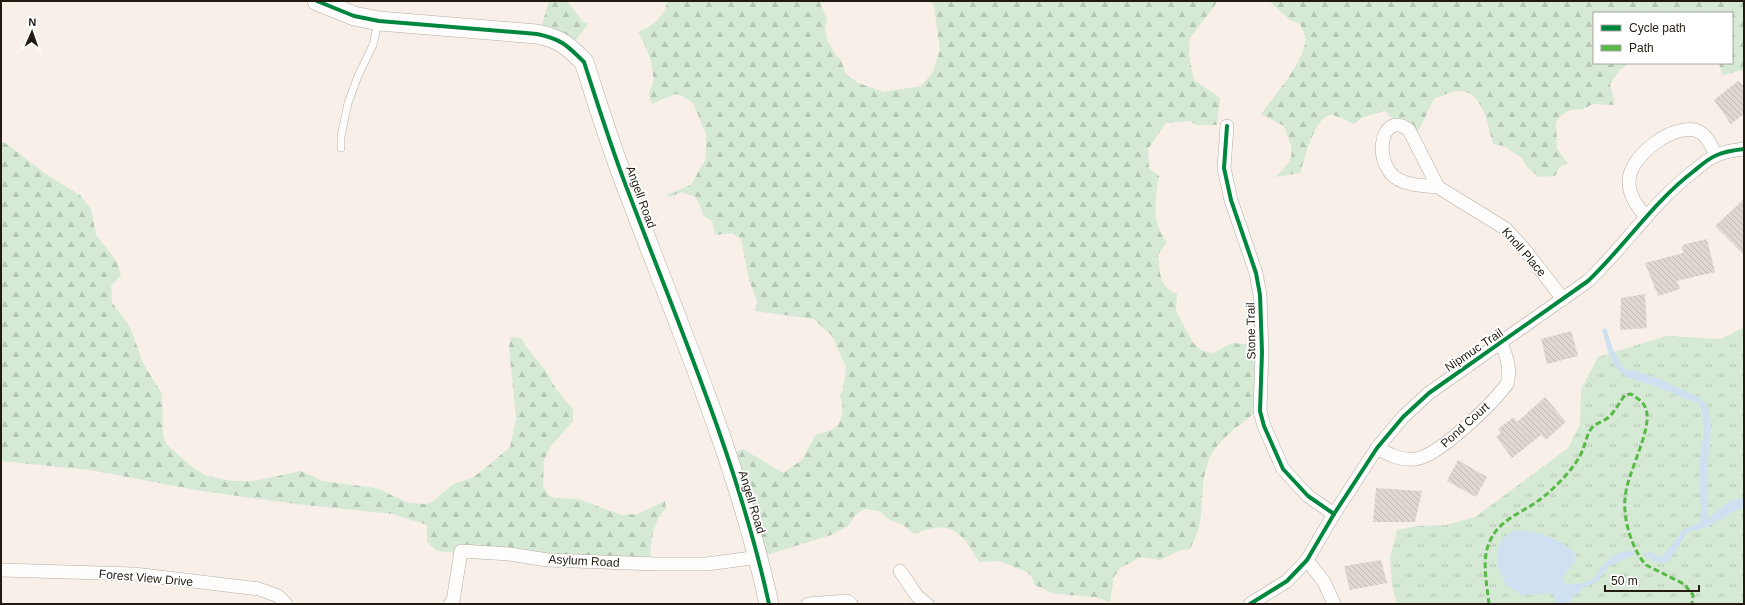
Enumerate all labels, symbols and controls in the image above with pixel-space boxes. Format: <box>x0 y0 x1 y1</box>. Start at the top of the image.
north arrow <box>12 12 52 52</box>
legend <box>1593 12 1733 64</box>
text: N <box>28 16 37 28</box>
text: Cycle path <box>1629 21 1686 35</box>
text: Path <box>1629 41 1654 55</box>
street label: Angell Road <box>623 164 659 230</box>
street label: Knoll Place <box>1499 225 1549 279</box>
street label: Stone Trail <box>1244 302 1258 360</box>
street label: Nipmuc Trail <box>1442 326 1506 374</box>
street label: Pond Court <box>1438 399 1493 451</box>
street label: Angell Road <box>736 469 768 535</box>
street label: Asylum Road <box>548 552 620 570</box>
street label: Forest View Drive <box>98 567 194 589</box>
scale bar <box>1605 567 1699 593</box>
text: 50 m <box>1611 574 1638 588</box>

